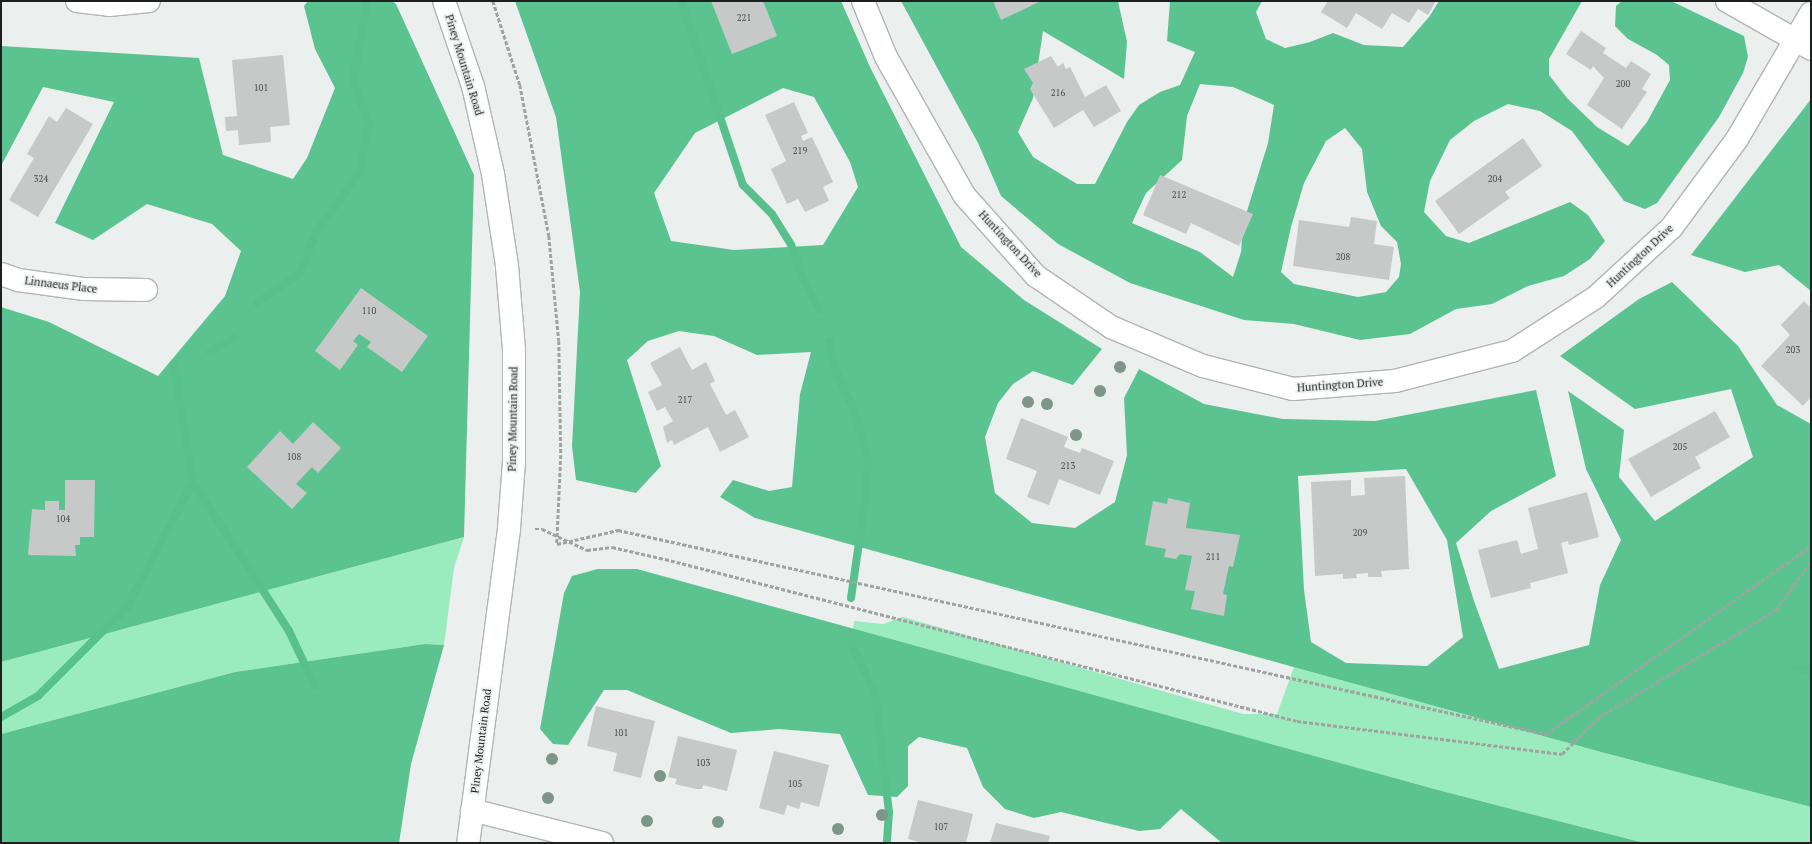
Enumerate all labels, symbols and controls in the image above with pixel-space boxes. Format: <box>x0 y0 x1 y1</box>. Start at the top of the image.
street label: Piney Mountain Road <box>442 13 486 117</box>
house number: 221 <box>737 13 751 23</box>
house number: 200 <box>1616 79 1630 89</box>
house number: 101 <box>254 83 268 93</box>
house number: 216 <box>1051 88 1065 98</box>
house number: 219 <box>793 146 807 156</box>
house number: 324 <box>34 174 48 184</box>
house number: 204 <box>1488 174 1502 184</box>
house number: 212 <box>1172 190 1186 200</box>
street label: Huntington Drive <box>976 208 1044 280</box>
street label: Huntington Drive <box>1604 222 1676 290</box>
house number: 208 <box>1336 252 1350 262</box>
street label: Linnaeus Place <box>24 274 98 296</box>
house number: 110 <box>362 306 376 316</box>
house number: 203 <box>1786 345 1800 355</box>
street label: Piney Mountain Road <box>505 366 521 472</box>
street label: Huntington Drive <box>1297 375 1383 395</box>
house number: 217 <box>678 395 692 405</box>
house number: 205 <box>1673 442 1687 452</box>
house number: 108 <box>287 452 301 462</box>
house number: 213 <box>1061 461 1075 471</box>
house number: 104 <box>56 514 70 524</box>
house number: 209 <box>1353 528 1367 538</box>
house number: 211 <box>1206 552 1220 562</box>
street label: Piney Mountain Road <box>468 688 494 794</box>
house number: 101 <box>614 728 628 738</box>
house number: 103 <box>696 758 710 768</box>
house number: 105 <box>788 779 802 789</box>
house number: 107 <box>934 822 948 832</box>

